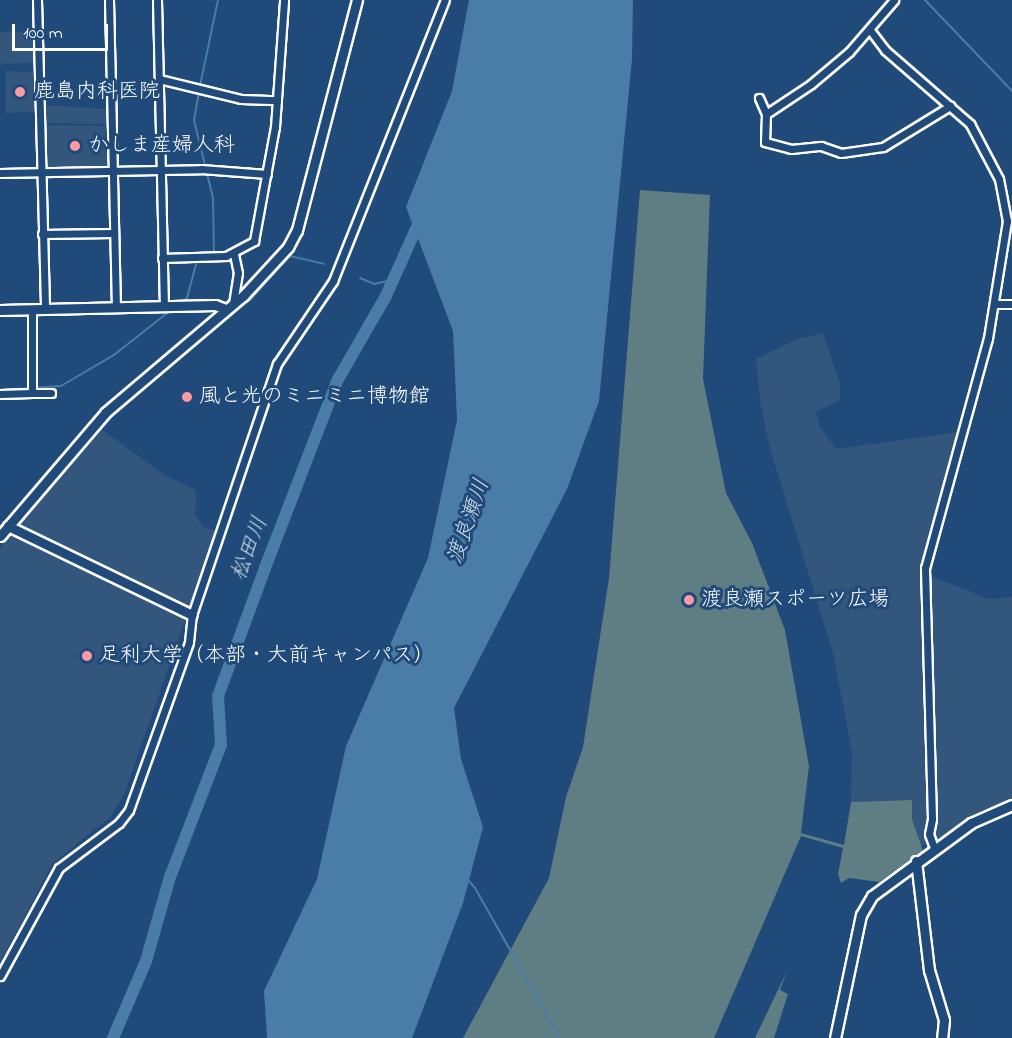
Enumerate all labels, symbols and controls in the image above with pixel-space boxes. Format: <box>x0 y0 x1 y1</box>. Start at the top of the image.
scale bar <box>15 12 111 50</box>
text: 100 m <box>23 21 63 47</box>
place label: 鹿島内科医院 <box>34 79 160 105</box>
marker: 鹿島内科医院 <box>11 83 29 101</box>
place label: かしま産婦人科 <box>88 133 235 159</box>
marker: かしま産婦人科 <box>66 137 84 155</box>
place label: 風と光のミニミニ博物館 <box>199 384 430 410</box>
marker: 風と光のミニミニ博物館 <box>180 390 194 404</box>
water label: 渡良瀬川 <box>443 476 497 568</box>
water label: 松田川 <box>227 513 275 585</box>
place label: 渡良瀬スポーツ広場 <box>701 587 890 613</box>
marker: 渡良瀬スポーツ広場 <box>682 593 696 607</box>
place label: 足利大学（本部・大前キャンパス） <box>99 643 435 669</box>
marker: 足利大学（本部・大前キャンパス） <box>80 649 94 663</box>

